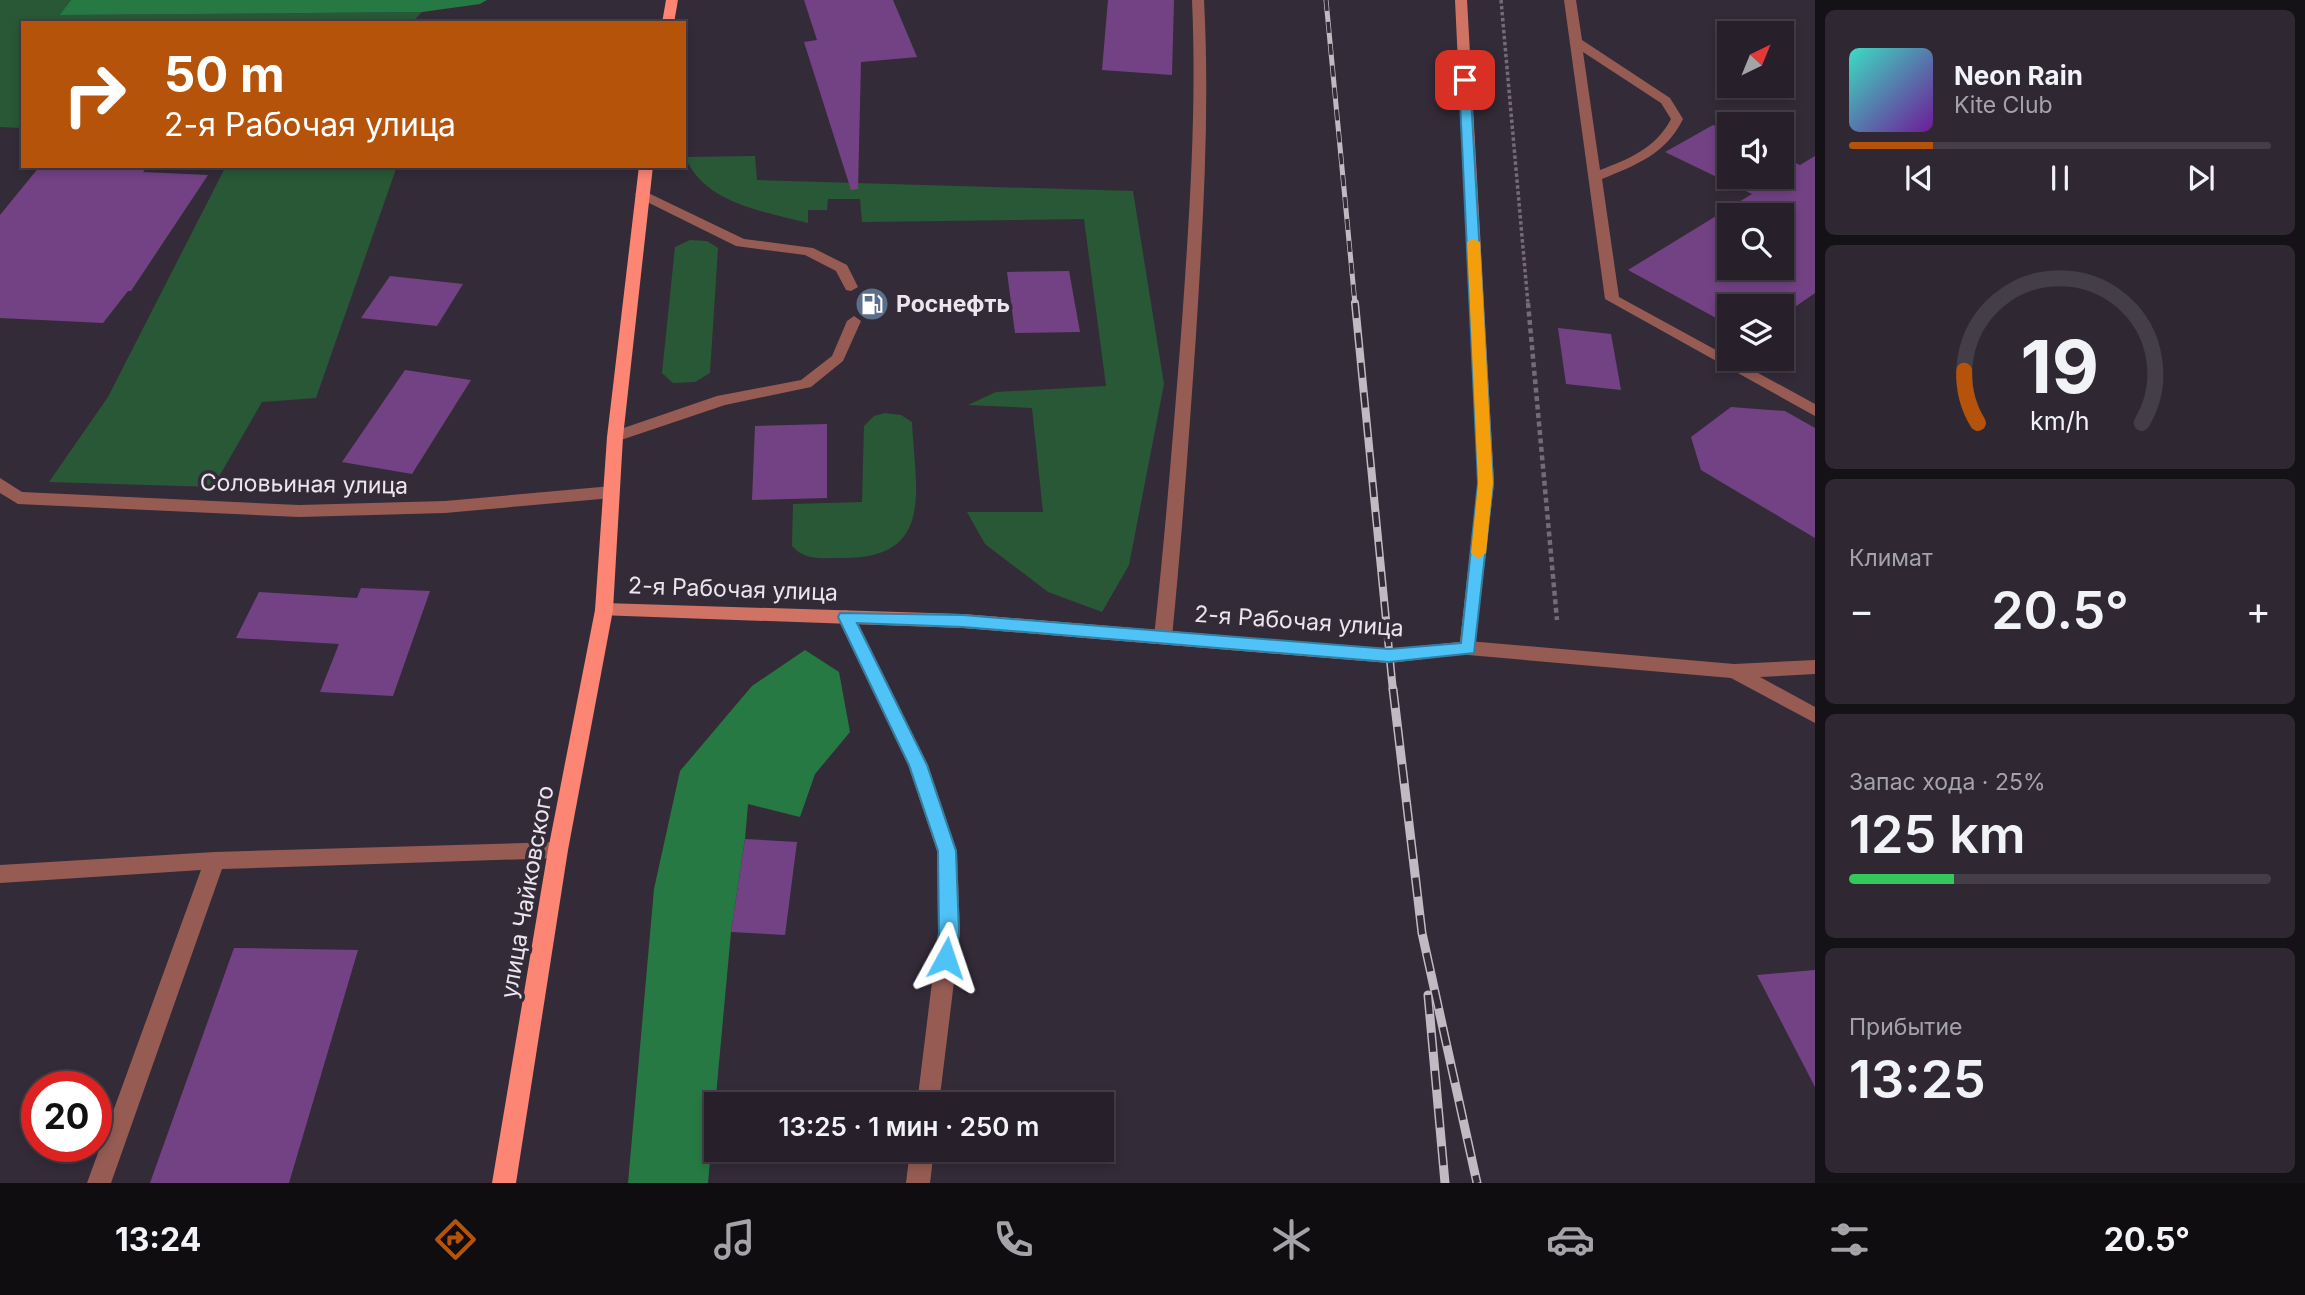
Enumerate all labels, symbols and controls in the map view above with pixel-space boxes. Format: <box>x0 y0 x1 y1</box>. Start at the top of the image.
north arrow <box>1717 21 1794 98</box>
map controls <box>1717 21 1794 371</box>
text: 50 m <box>164 45 285 104</box>
icon: right <box>49 49 140 140</box>
pin <box>1435 50 1495 110</box>
text: Neon Rain <box>1954 60 2083 91</box>
icon: arrive <box>1446 61 1484 99</box>
text: Kite Club <box>1954 91 2053 119</box>
text: 2-я Рабочая улица <box>164 105 456 144</box>
button: sound <box>1717 112 1794 189</box>
icon: previous <box>1900 159 1938 197</box>
icon: pause <box>2041 159 2079 197</box>
icon: next <box>2182 159 2220 197</box>
button: search <box>1717 203 1794 280</box>
fuel station icon: Роснефть <box>853 285 891 323</box>
place label: Роснефть <box>896 290 1010 318</box>
button: layers <box>1717 294 1794 371</box>
text: 19 <box>2021 322 2099 411</box>
text: km/h <box>2030 406 2090 436</box>
street label: Соловьиная улица <box>200 468 408 500</box>
text: Климат <box>1849 544 1933 572</box>
street label: 2-я Рабочая улица <box>628 571 838 607</box>
text: 20.5° <box>1991 579 2129 642</box>
text: − <box>1849 587 1874 633</box>
text: + <box>2246 587 2271 633</box>
street label: 2-я Рабочая улица <box>1193 600 1405 642</box>
text: Запас хода · 25% <box>1849 768 2046 796</box>
street label: улица Чайковского <box>495 783 559 1001</box>
text: 125 km <box>1849 803 2026 866</box>
position arrow <box>909 921 983 995</box>
text: Прибытие <box>1849 1013 1962 1041</box>
text: 13:25 <box>1849 1048 1986 1111</box>
speed limit sign: 20 <box>21 1071 112 1162</box>
text: 13:25 · 1 мин · 250 m <box>779 1111 1039 1142</box>
icon: directions <box>431 1215 480 1264</box>
icon: music <box>710 1215 759 1264</box>
icon: phone <box>989 1215 1038 1264</box>
icon: climate <box>1267 1215 1316 1264</box>
icon: car <box>1546 1215 1595 1264</box>
icon: filters <box>1825 1215 1874 1264</box>
text: 13:24 <box>115 1220 201 1259</box>
text: 20.5° <box>2104 1220 2190 1259</box>

